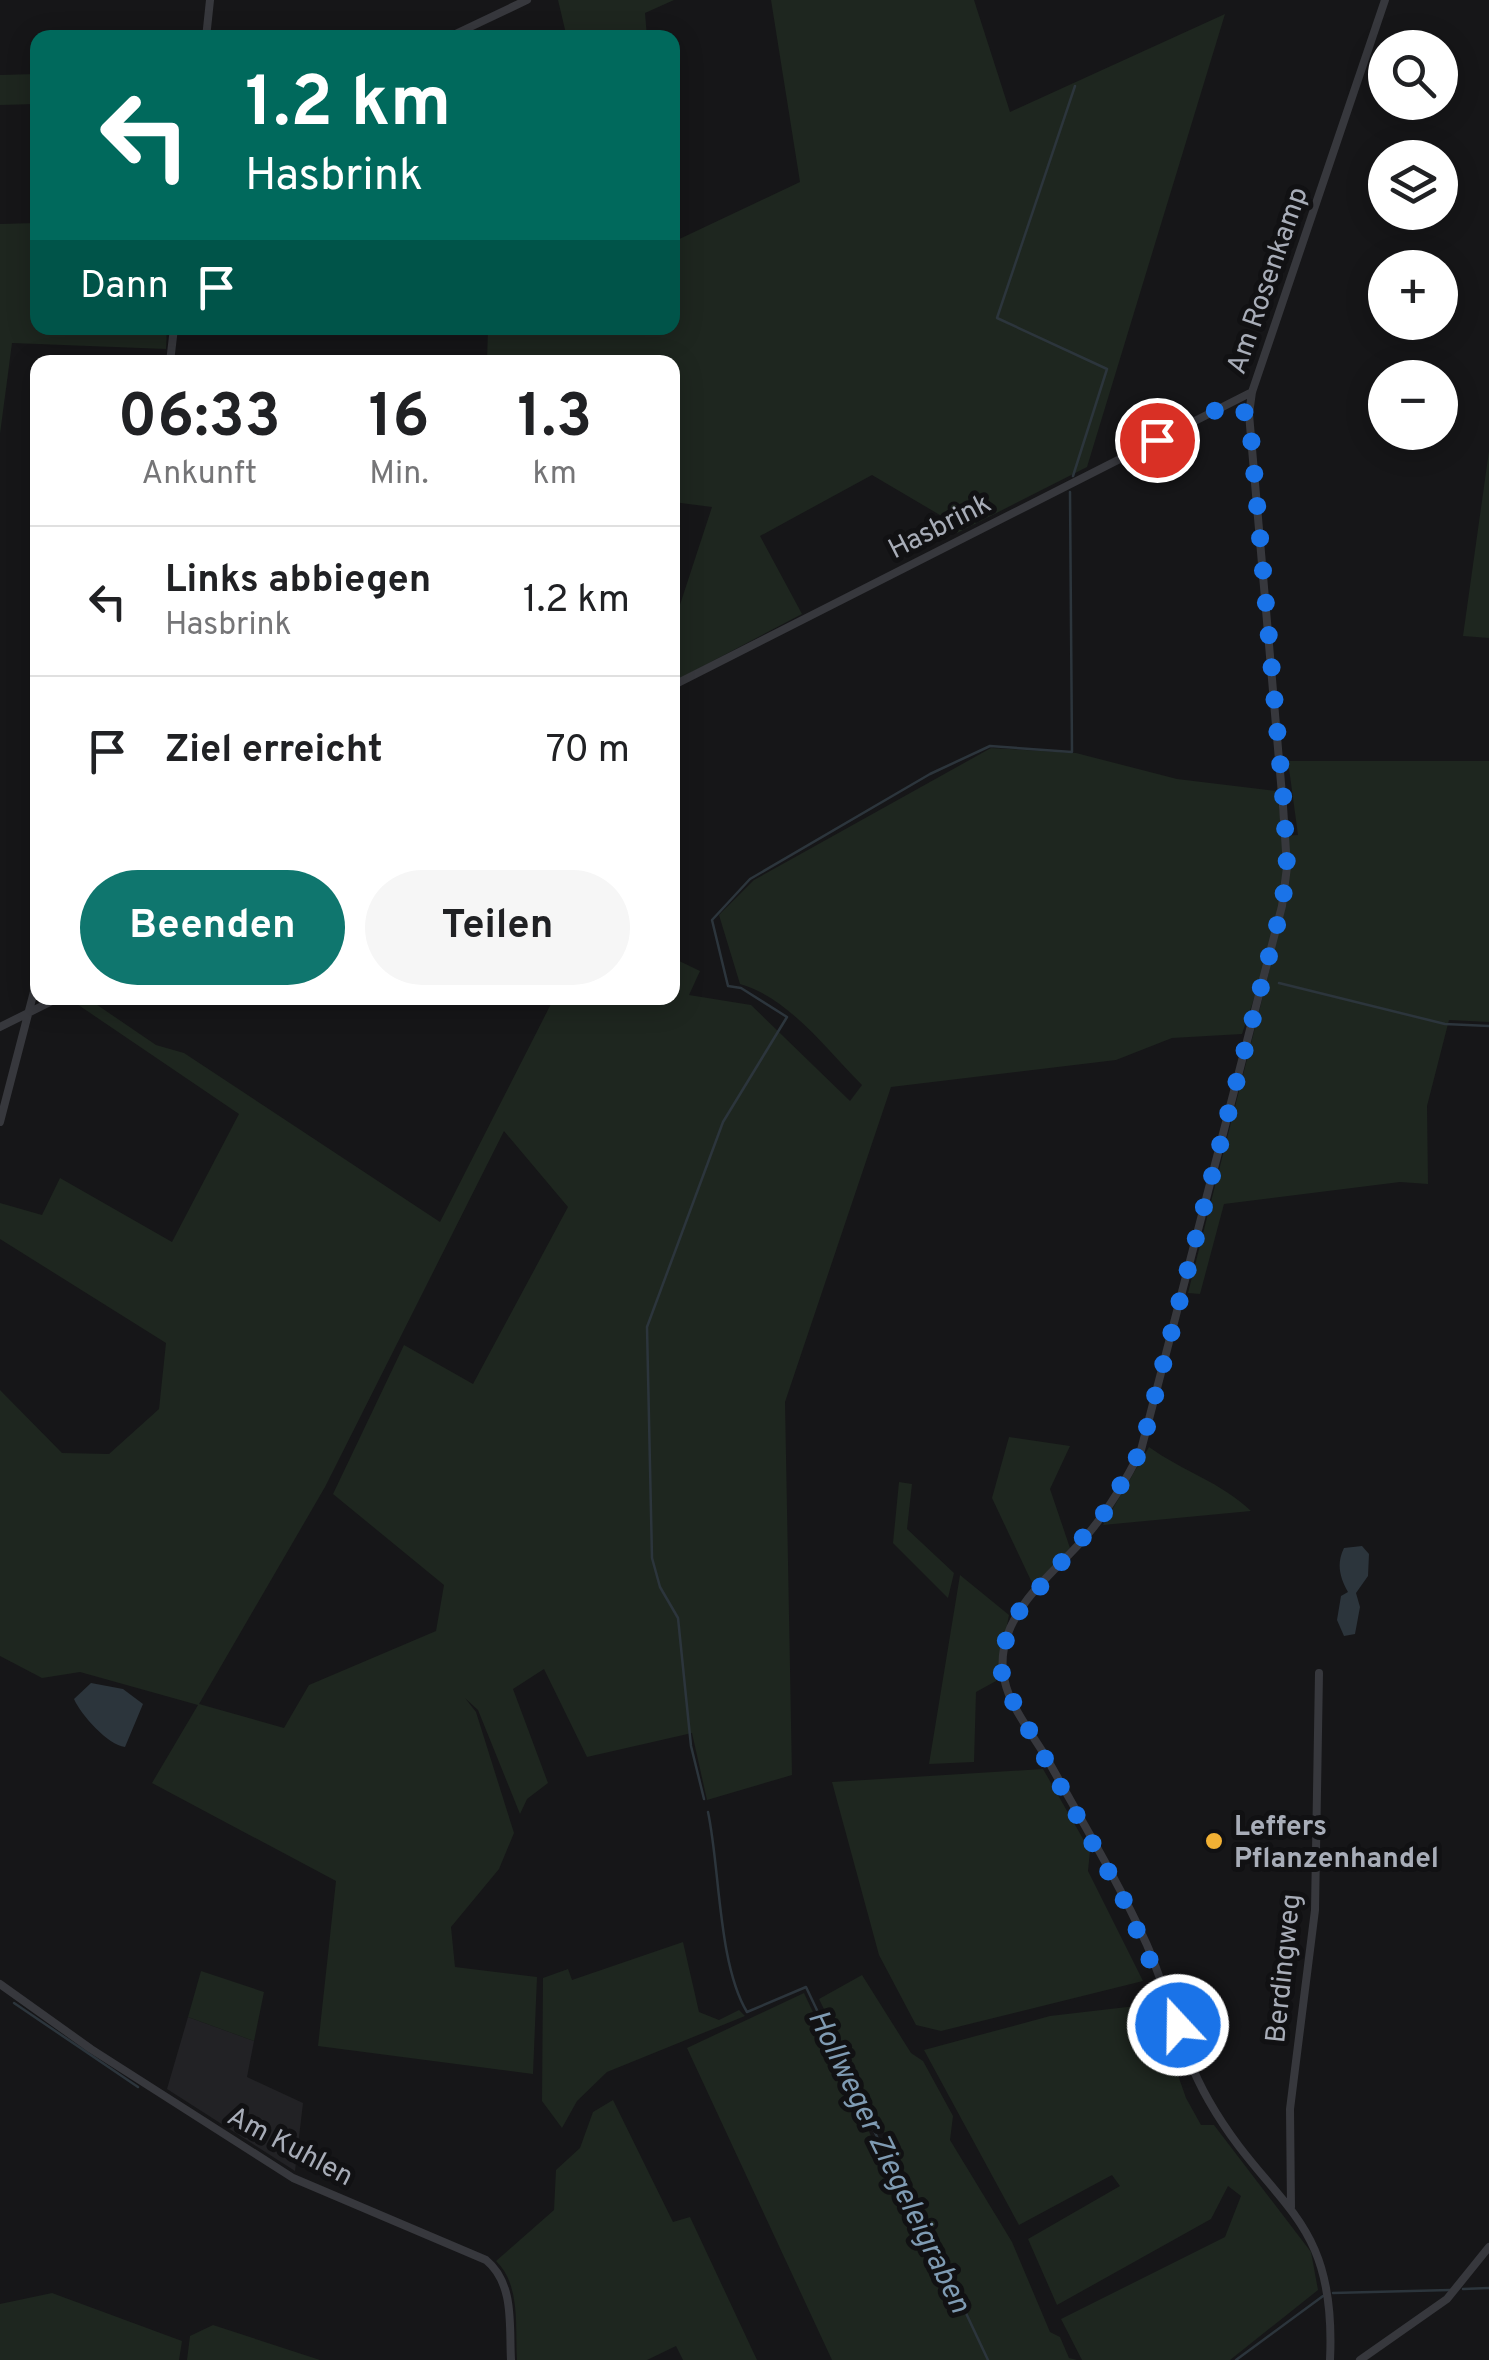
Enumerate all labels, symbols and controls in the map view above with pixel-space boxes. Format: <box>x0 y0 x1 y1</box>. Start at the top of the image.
map controls <box>1368 30 1458 450</box>
button: search <box>1368 30 1458 120</box>
text: 1.2 km <box>245 62 451 151</box>
icon: left <box>80 70 210 200</box>
button: layers <box>1368 140 1458 230</box>
text: Hasbrink <box>245 149 423 206</box>
street label: Am Rosenkamp <box>1220 183 1318 379</box>
button: + <box>1368 250 1458 340</box>
icon: arrive <box>189 260 244 315</box>
text: Dann <box>80 263 169 312</box>
button: − <box>1368 360 1458 450</box>
text: 06:33 <box>118 382 281 458</box>
text: 16 <box>369 382 429 458</box>
text: 1.3 <box>517 382 592 458</box>
pin <box>1115 398 1200 483</box>
icon: arrive <box>1130 413 1185 468</box>
text: Ankunft <box>142 455 257 495</box>
text: Min. <box>369 455 429 495</box>
text: km <box>533 455 577 495</box>
street label: Hasbrink <box>883 487 998 569</box>
text: Links abbiegen <box>165 557 431 606</box>
icon: left <box>80 574 135 629</box>
text: 1.2 km <box>523 577 630 626</box>
text: Hasbrink <box>165 606 292 646</box>
icon: arrive <box>80 724 135 779</box>
text: Ziel erreicht <box>165 727 383 776</box>
text: 70 m <box>546 727 630 776</box>
button: Beenden <box>80 870 345 985</box>
button: Teilen <box>365 870 630 985</box>
place label: Leffers Pflanzenhandel <box>1234 1810 1439 1878</box>
marker: Leffers Pflanzenhandel <box>1203 1830 1225 1852</box>
street label: Berdingweg <box>1259 1892 1311 2045</box>
position arrow <box>1126 1973 1230 2077</box>
water label: Hollweger Ziegeleigraben <box>798 2004 977 2320</box>
street label: Am Kuhlen <box>220 2099 359 2196</box>

